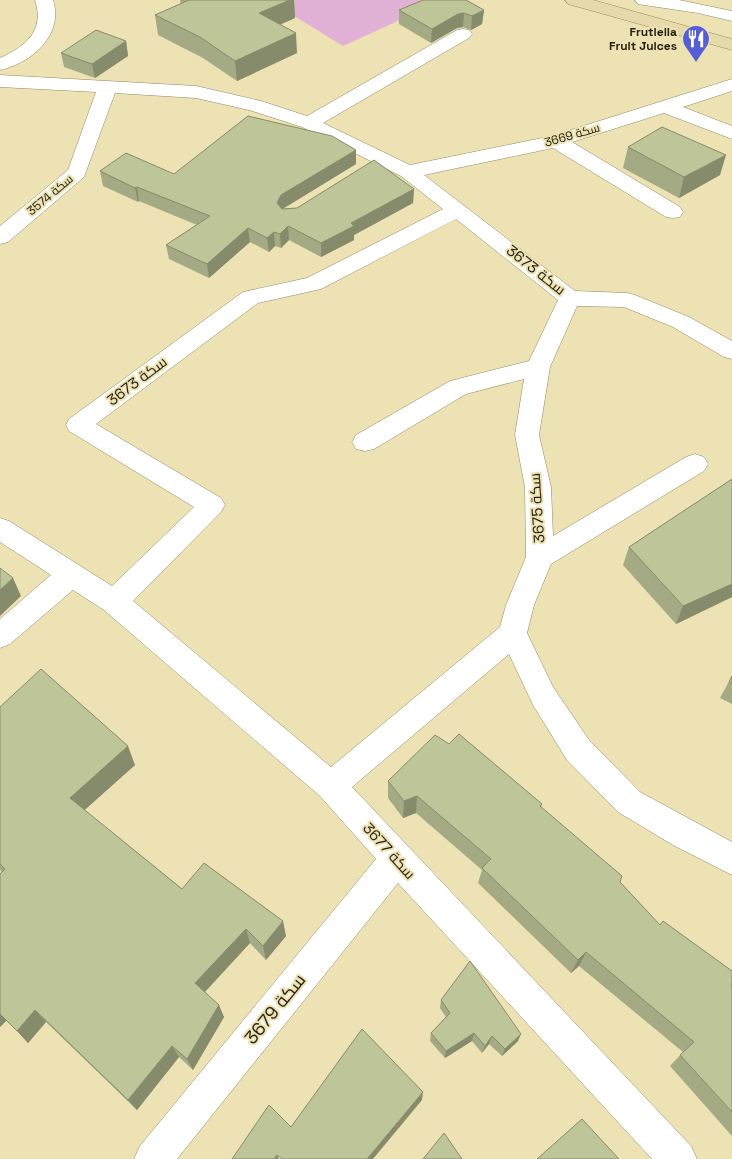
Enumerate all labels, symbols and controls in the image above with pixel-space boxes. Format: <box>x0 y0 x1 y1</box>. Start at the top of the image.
place label: Frutiella Fruit Juices <box>609 24 677 54</box>
restaurant icon: Frutiella Fruit Juices <box>681 24 711 63</box>
street label: سكة 3669 <box>542 119 602 151</box>
street label: سكة 3574 <box>24 171 77 219</box>
street label: سكة 3673 <box>503 240 570 299</box>
street label: سكة 3673 <box>103 352 171 409</box>
street label: سكة 3675 <box>525 472 548 544</box>
street label: سكة 3677 <box>359 818 420 883</box>
street label: سكة 3679 <box>239 969 310 1049</box>

